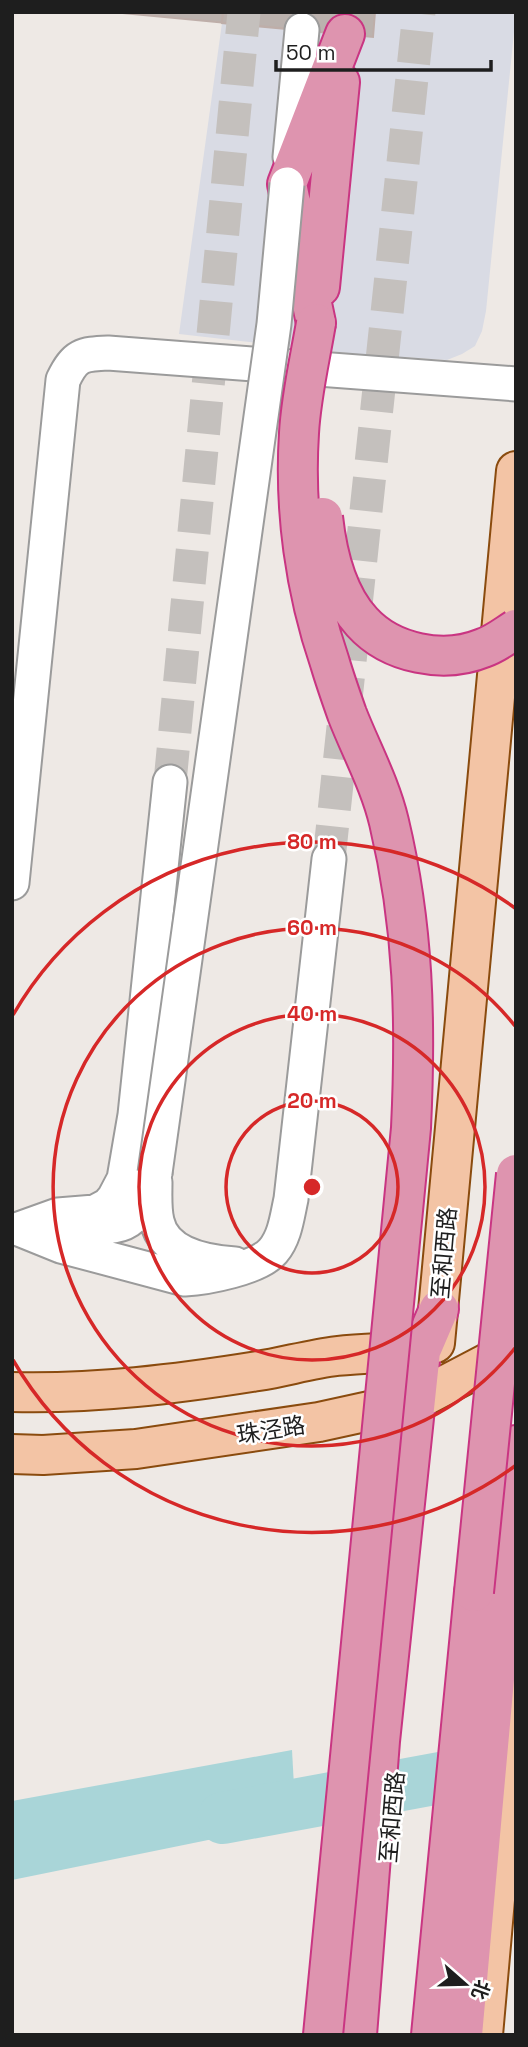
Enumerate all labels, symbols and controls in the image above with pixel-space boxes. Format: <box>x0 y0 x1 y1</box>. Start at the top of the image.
scale bar <box>276 28 491 72</box>
text: 50 m <box>286 39 336 66</box>
text: 80 m <box>287 828 337 855</box>
text: 60 m <box>287 914 337 941</box>
text: 40 m <box>287 1000 337 1027</box>
text: 20 m <box>287 1087 337 1114</box>
centre of rings <box>300 1175 324 1199</box>
street label: 至和西路 <box>425 1206 463 1300</box>
street label: 珠泾路 <box>235 1410 307 1450</box>
street label: 至和西路 <box>373 1770 411 1864</box>
north arrow <box>430 1949 500 2019</box>
text: 北 <box>466 1976 496 2003</box>

